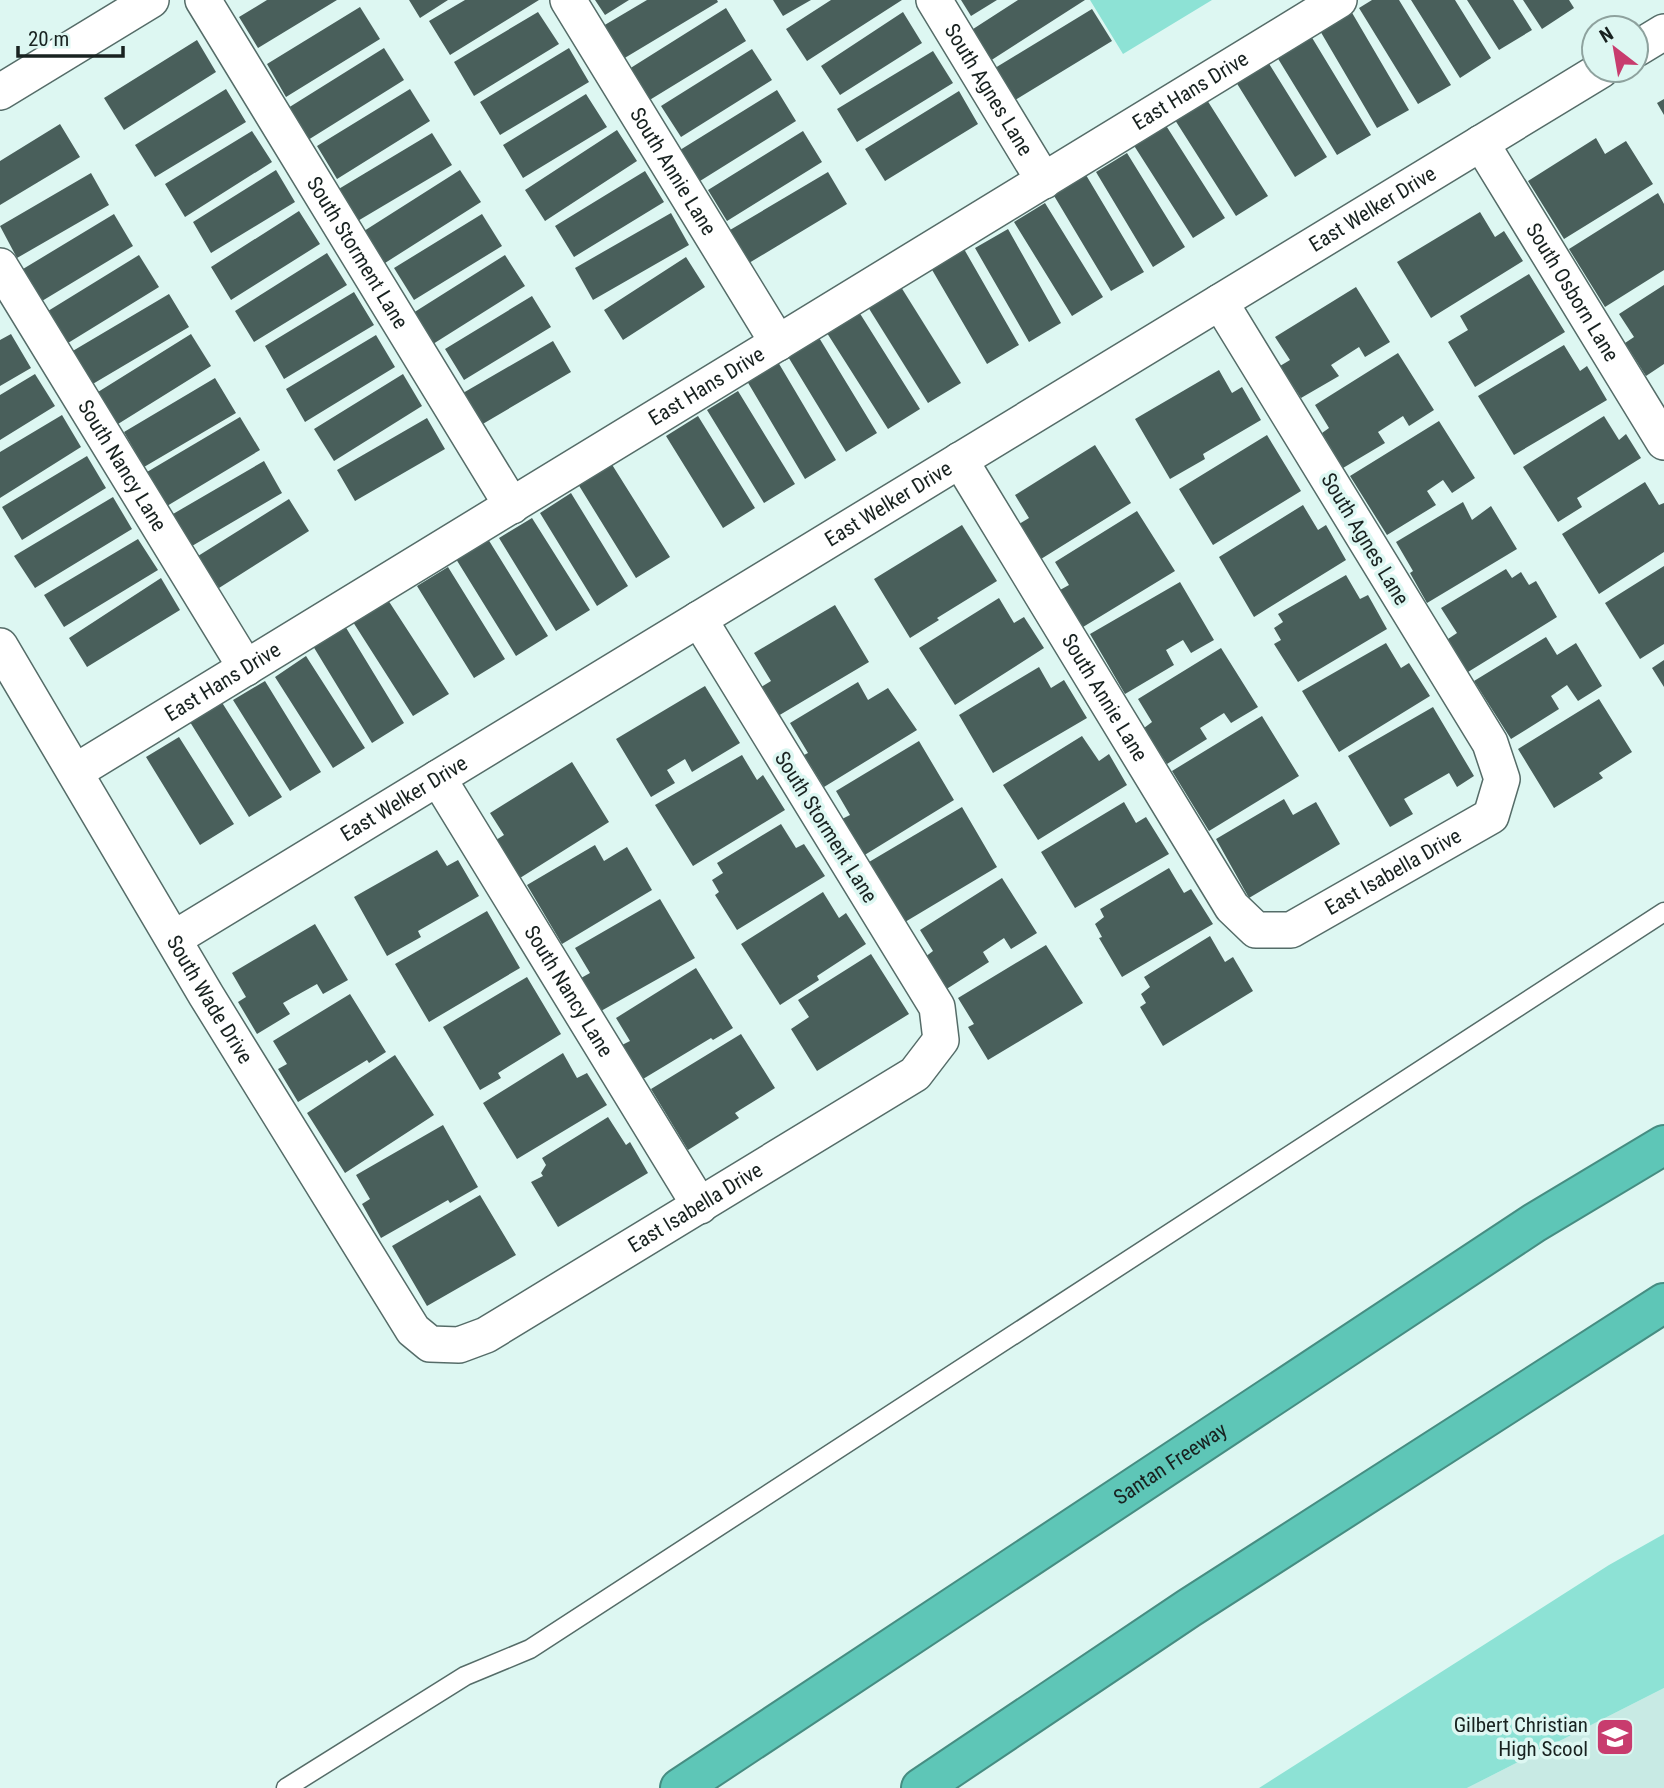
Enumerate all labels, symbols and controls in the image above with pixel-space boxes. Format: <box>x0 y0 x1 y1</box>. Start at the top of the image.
scale bar <box>18 14 122 58</box>
north arrow <box>1580 14 1650 84</box>
street label: South Agnes Lane <box>939 19 1038 160</box>
text: N <box>1596 22 1617 48</box>
text: 20 m <box>28 27 69 51</box>
street label: East Hans Drive <box>1128 46 1253 135</box>
street label: South Annie Lane <box>625 103 721 240</box>
street label: East Welker Drive <box>1305 161 1440 257</box>
street label: South Storment Lane <box>302 172 413 333</box>
street label: South Osborn Lane <box>1521 219 1624 366</box>
street label: East Hans Drive <box>644 342 769 431</box>
street label: South Nancy Lane <box>73 396 171 536</box>
street label: East Welker Drive <box>821 456 956 551</box>
street label: South Agnes Lane <box>1316 469 1414 609</box>
street label: South Annie Lane <box>1057 629 1152 766</box>
street label: East Hans Drive <box>161 637 285 726</box>
street label: South Storment Lane <box>770 747 882 907</box>
street label: East Welker Drive <box>336 751 472 846</box>
street label: East Isabella Drive <box>1321 823 1466 920</box>
street label: South Nancy Lane <box>519 921 618 1061</box>
street label: South Wade Drive <box>162 931 258 1068</box>
street label: East Isabella Drive <box>624 1158 767 1258</box>
street label: Santan Freeway <box>1109 1417 1232 1510</box>
place label: Gilbert Christian High Scool <box>1454 1713 1588 1761</box>
school or university icon: Gilbert Christian High Scool <box>1594 1716 1636 1758</box>

